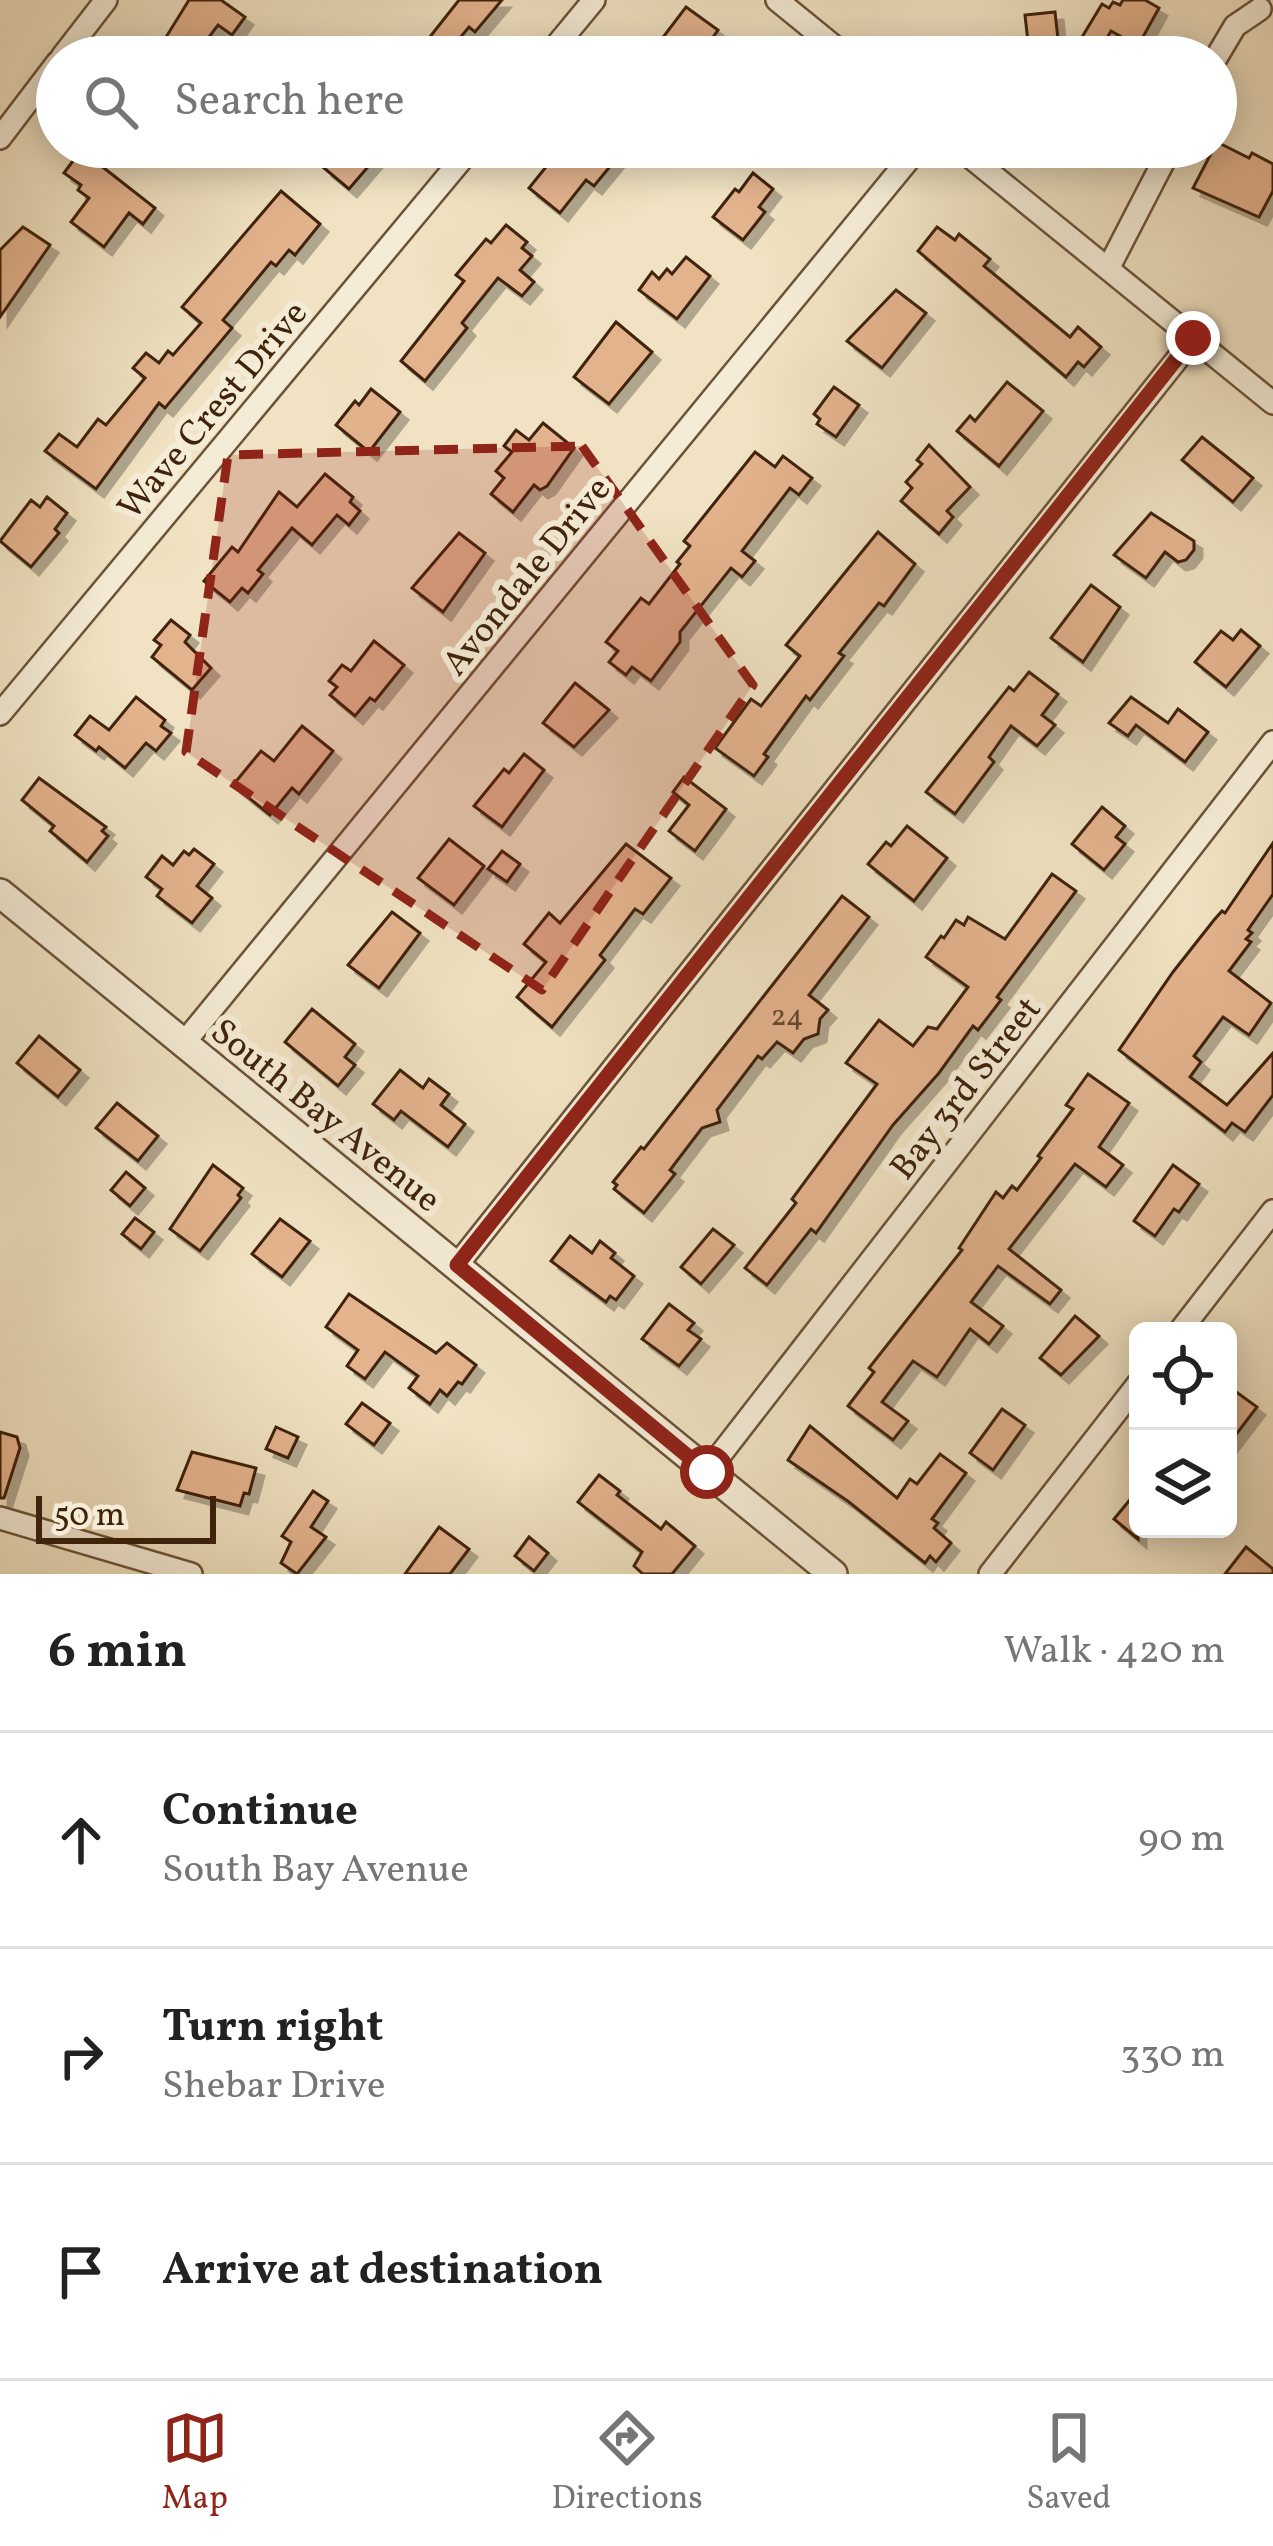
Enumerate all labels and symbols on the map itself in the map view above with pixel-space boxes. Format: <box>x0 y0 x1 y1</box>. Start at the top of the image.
street label: Wave Crest Drive <box>107 291 321 532</box>
route end <box>1166 311 1220 365</box>
street label: Avondale Drive <box>432 467 624 688</box>
street label: Bay 3rd Street <box>880 987 1055 1192</box>
house number: 24 <box>770 996 804 1038</box>
street label: South Bay Avenue <box>199 1009 450 1226</box>
route start <box>680 1445 734 1499</box>
scale bar <box>36 1490 216 1543</box>

